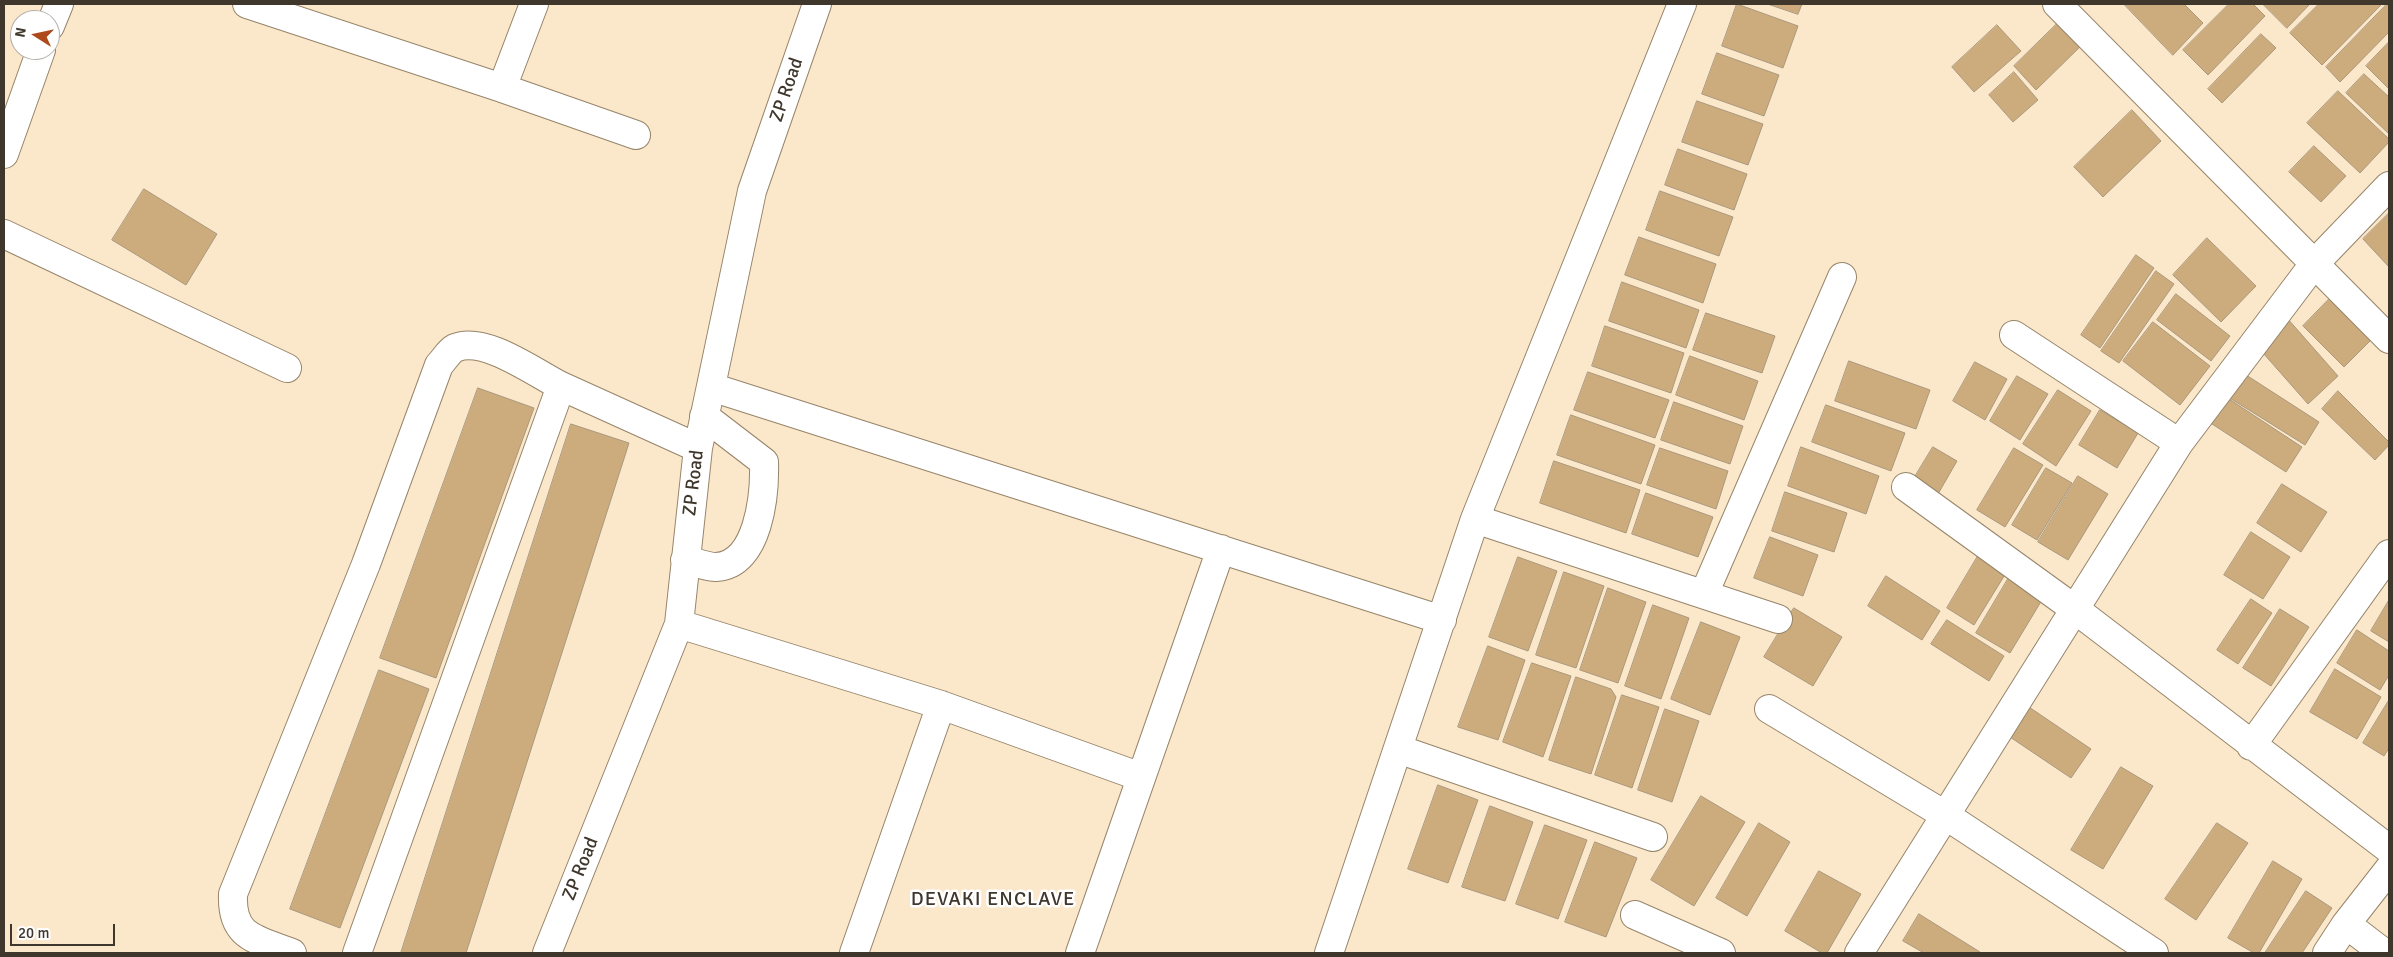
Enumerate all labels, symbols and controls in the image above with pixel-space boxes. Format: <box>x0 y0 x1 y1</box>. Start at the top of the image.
north arrow <box>10 10 60 60</box>
text: N <box>12 26 30 39</box>
street label: ZP Road <box>765 55 809 125</box>
street label: ZP Road <box>679 449 709 517</box>
street label: ZP Road <box>558 834 604 904</box>
district label: DEVAKI ENCLAVE <box>909 888 1077 912</box>
scale bar <box>12 914 118 946</box>
text: 20 m <box>18 924 49 942</box>

